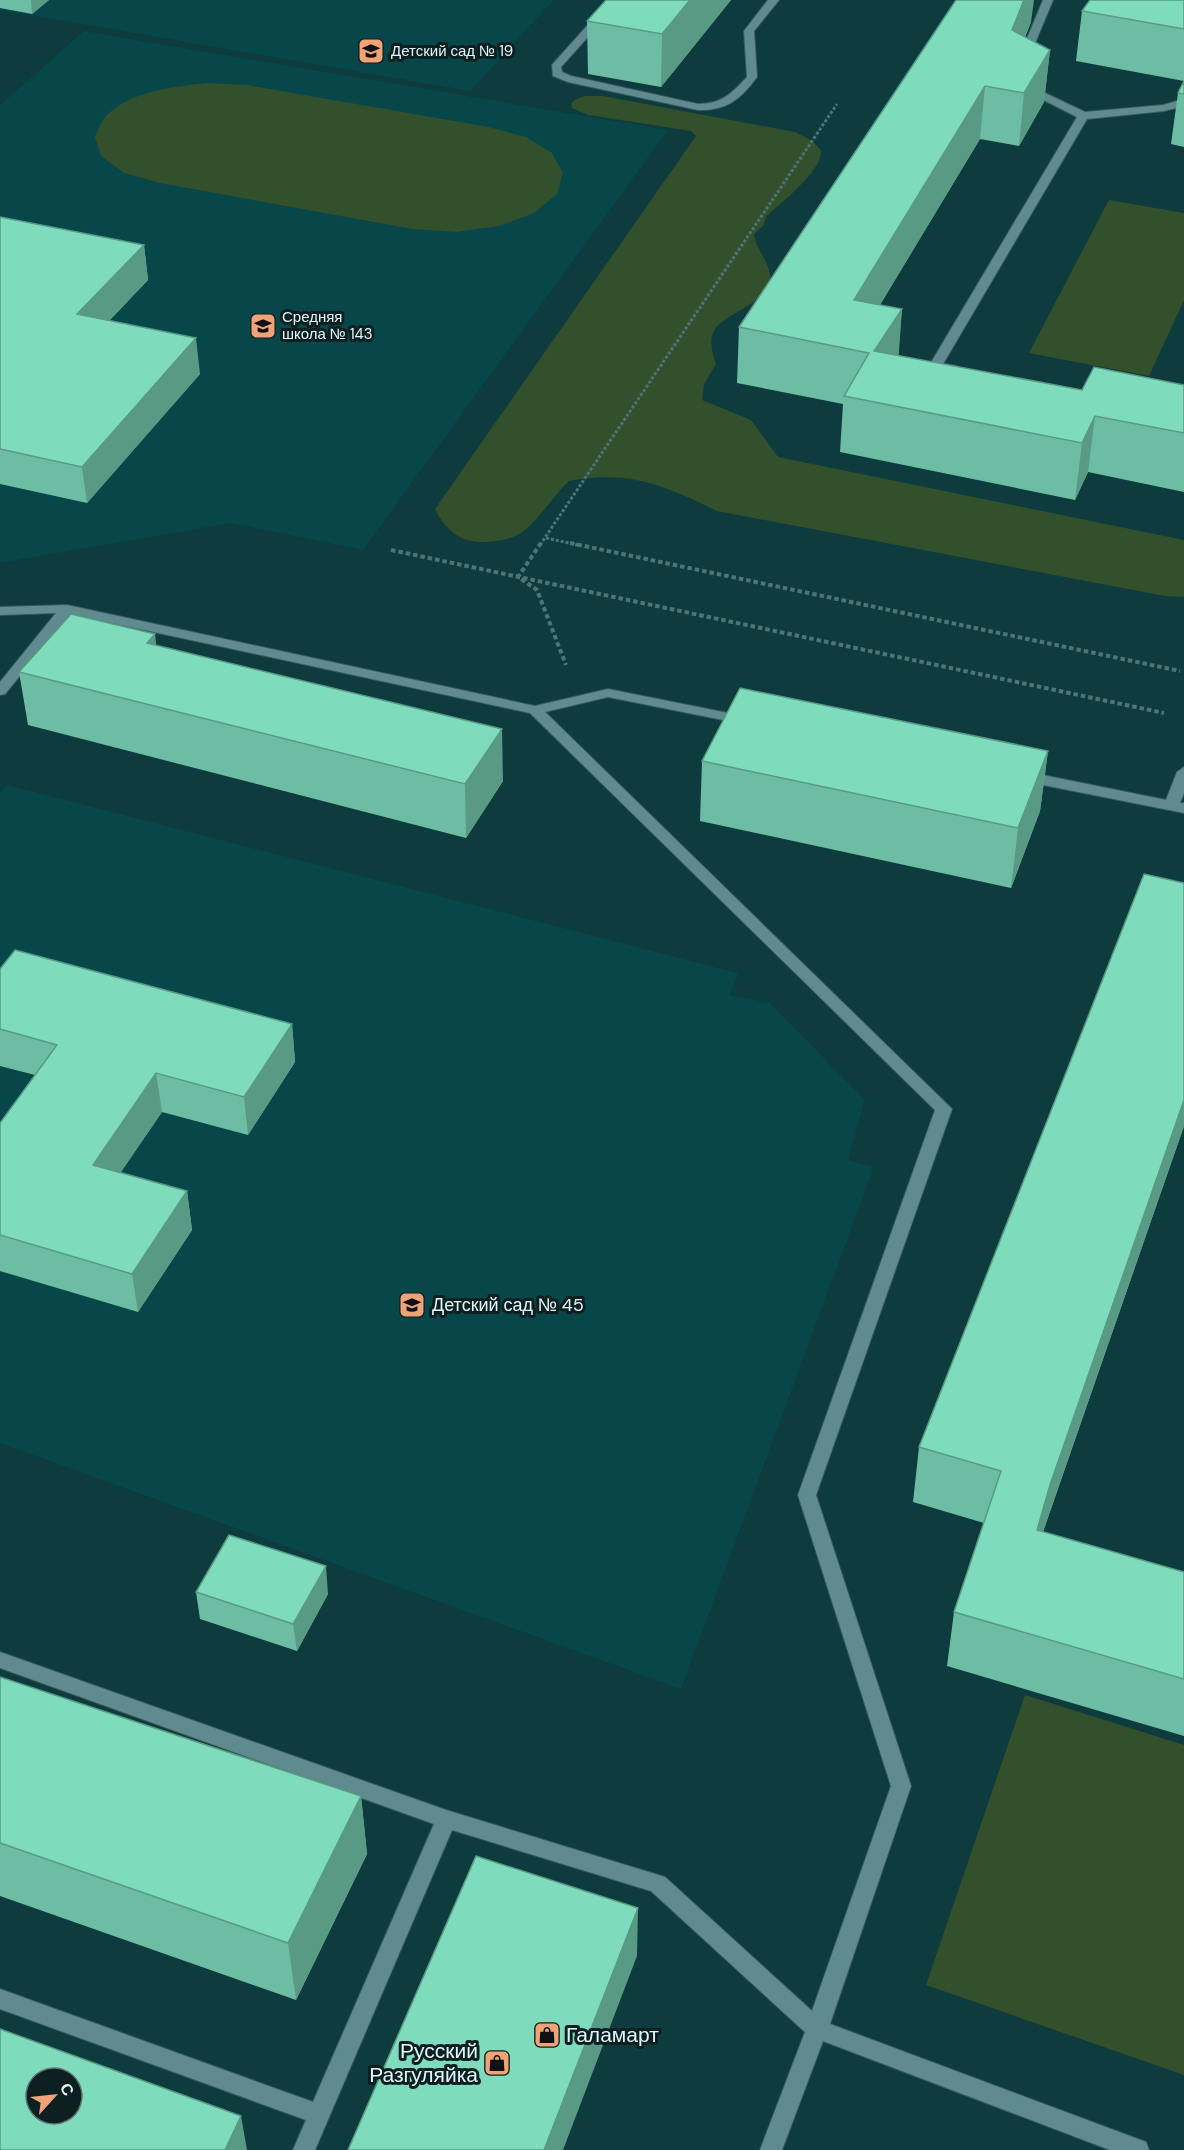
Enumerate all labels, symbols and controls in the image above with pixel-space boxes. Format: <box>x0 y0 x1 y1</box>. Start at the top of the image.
school or university icon: Детский сад № 19 <box>356 36 386 66</box>
place label: Детский сад № 19 <box>391 41 513 61</box>
place label: Средняя школа № 143 <box>282 307 373 344</box>
school or university icon: Средняя школа № 143 <box>248 311 278 341</box>
school or university icon: Детский сад № 45 <box>397 1290 427 1320</box>
place label: Детский сад № 45 <box>432 1293 584 1317</box>
shop icon: Галамарт <box>532 2020 562 2050</box>
place label: Галамарт <box>566 2021 659 2049</box>
place label: Русский Разгуляйка <box>369 2037 478 2089</box>
shop icon: Русский Разгуляйка <box>482 2048 512 2078</box>
north arrow <box>24 2066 84 2126</box>
text: С <box>55 2079 79 2100</box>

